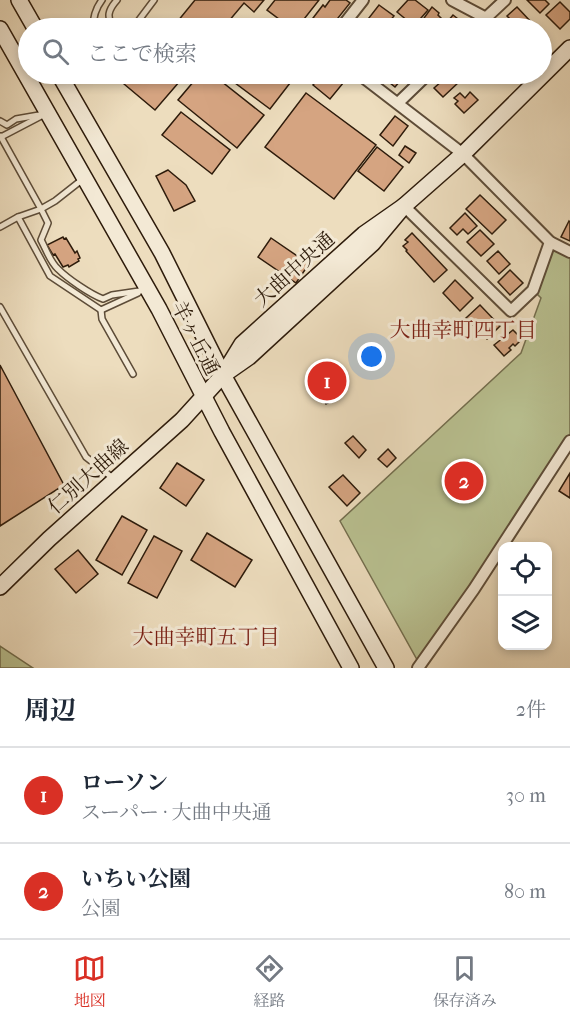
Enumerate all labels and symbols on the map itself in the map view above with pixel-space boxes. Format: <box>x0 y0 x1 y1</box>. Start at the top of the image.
street label: 大曲中央通 <box>249 227 339 311</box>
street label: 羊ヶ丘通 <box>167 297 224 379</box>
district label: 大曲幸町四丁目 <box>390 318 537 342</box>
your location <box>357 342 386 371</box>
pin: 1 <box>308 358 346 404</box>
street label: 仁別大曲線 <box>43 434 133 518</box>
pin: 2 <box>444 458 484 504</box>
district label: 大曲幸町五丁目 <box>133 625 280 649</box>

